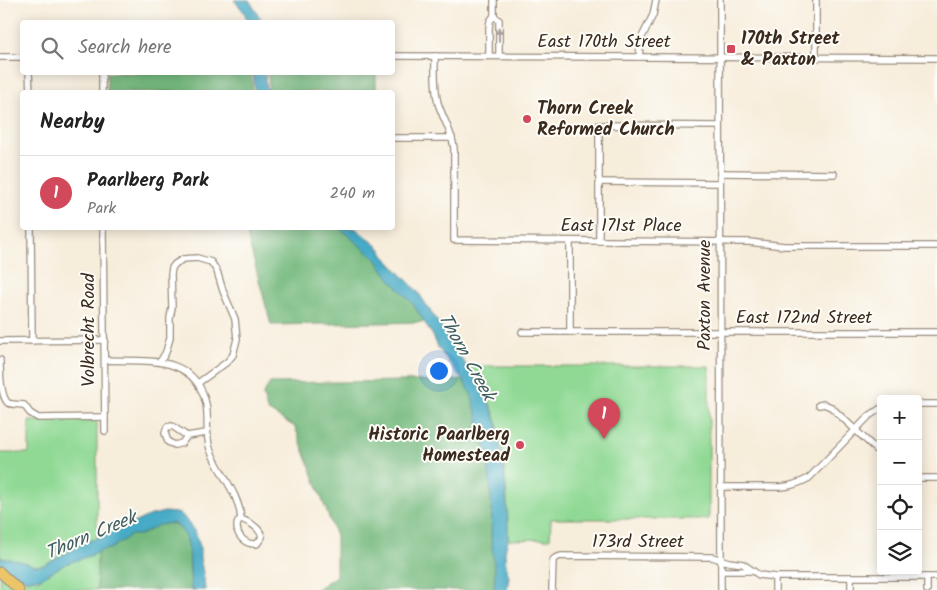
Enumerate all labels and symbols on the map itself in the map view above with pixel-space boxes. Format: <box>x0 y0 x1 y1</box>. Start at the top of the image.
place label: 170th Street & Paxton <box>741 25 840 75</box>
one-way arrow <box>495 27 503 43</box>
street label: East 170th Street <box>537 28 672 57</box>
marker: 170th Street & Paxton <box>725 43 737 55</box>
place label: Thorn Creek Reformed Church <box>537 95 675 145</box>
marker: Thorn Creek Reformed Church <box>521 113 533 125</box>
street label: East 171st Place <box>560 212 682 241</box>
street label: Paxton Avenue <box>691 240 720 350</box>
street label: Volbrecht Road <box>75 272 104 387</box>
street label: East 172nd Street <box>736 304 873 333</box>
water label: Thorn Creek <box>429 307 504 409</box>
your location <box>426 358 452 384</box>
pin: 1 <box>588 398 620 439</box>
place label: Historic Paarlberg Homestead <box>368 421 510 471</box>
marker: Historic Paarlberg Homestead <box>514 439 526 451</box>
water label: Thorn Creek <box>41 502 144 569</box>
street label: 173rd Street <box>592 528 685 557</box>

